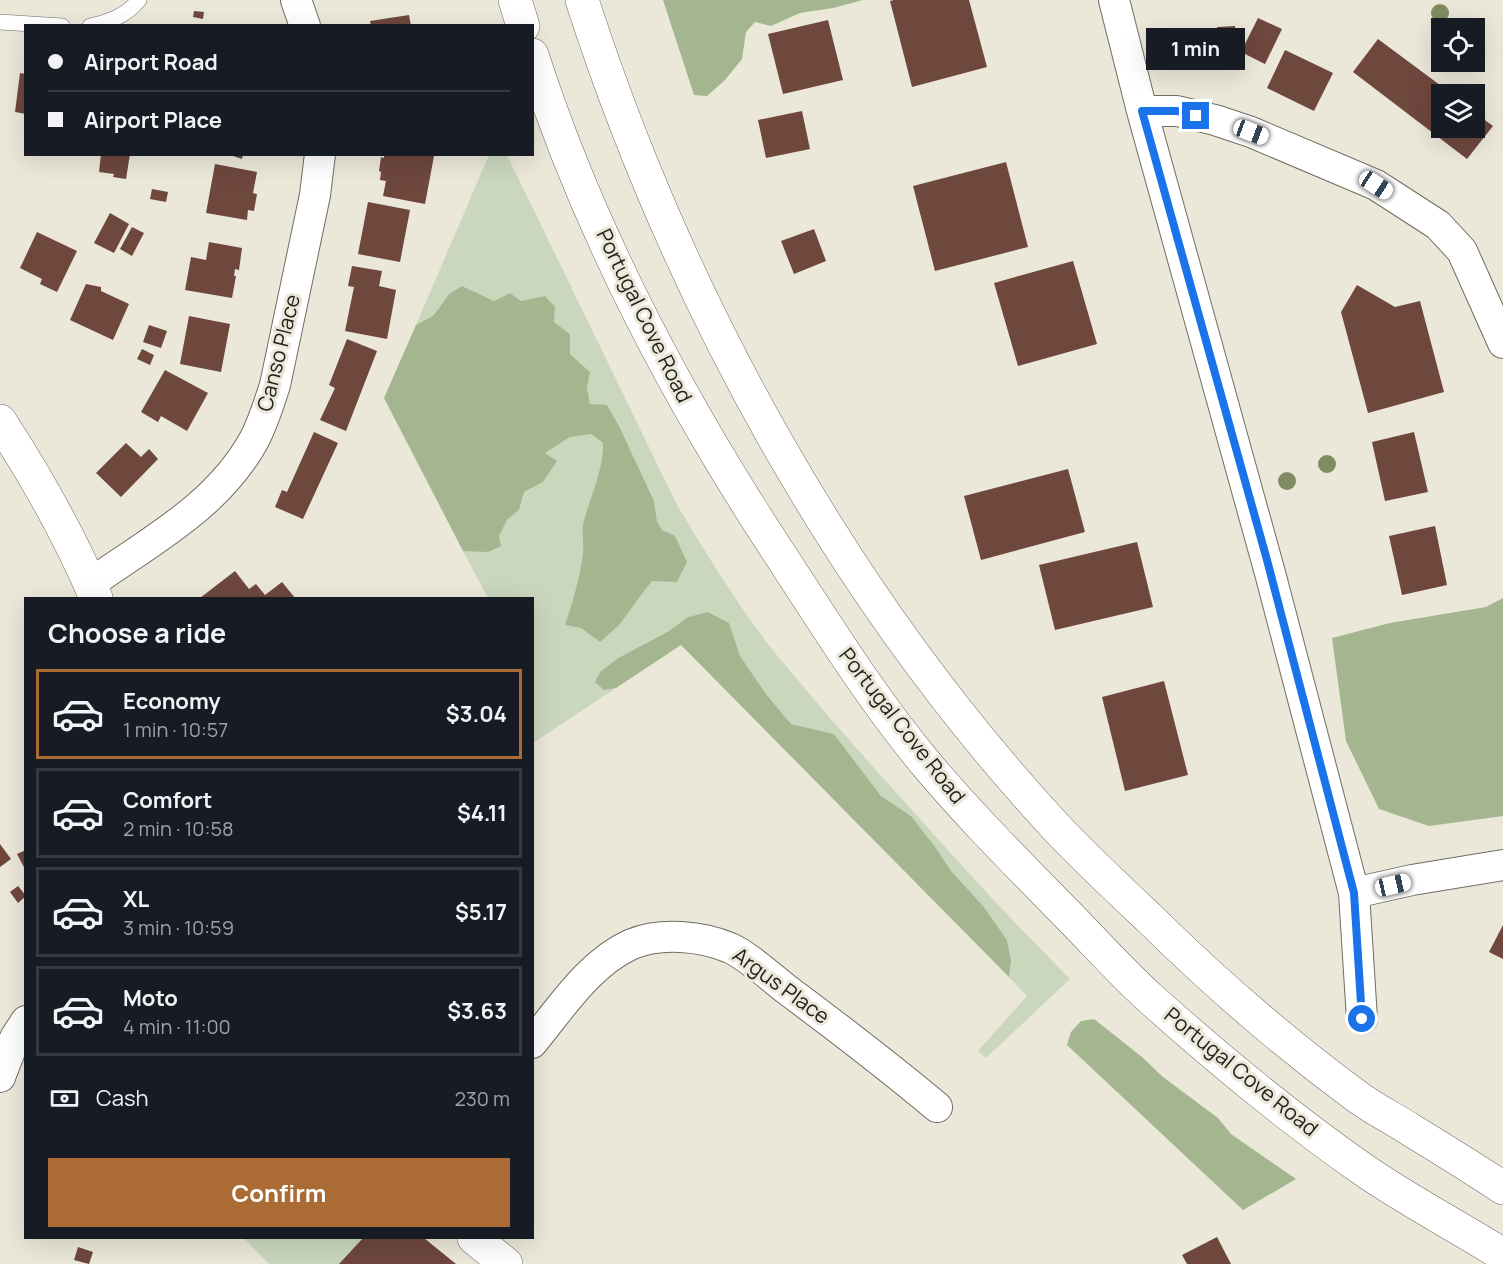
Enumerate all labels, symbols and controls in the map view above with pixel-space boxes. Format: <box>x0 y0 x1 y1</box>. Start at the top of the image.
map controls <box>1431 18 1485 138</box>
button: locate <box>1431 18 1485 72</box>
callout: 1 min <box>1146 29 1246 71</box>
text: 1 min <box>1171 35 1220 62</box>
text: Airport Road <box>84 47 218 77</box>
button: layers <box>1431 84 1485 138</box>
route end <box>1182 102 1209 129</box>
text: Airport Place <box>84 105 222 135</box>
car <box>1231 117 1271 147</box>
car <box>1356 168 1396 202</box>
street label: Portugal Cove Road <box>591 224 699 407</box>
street label: Canso Place <box>250 291 306 414</box>
text: Choose a ride <box>48 614 226 651</box>
street label: Portugal Cove Road <box>833 642 972 809</box>
text: Economy <box>123 686 221 716</box>
icon: car <box>51 687 105 741</box>
text: $3.04 <box>446 699 507 729</box>
text: 1 min · 10:57 <box>123 716 228 743</box>
text: Comfort <box>123 785 212 815</box>
icon: car <box>51 786 105 840</box>
text: $4.11 <box>457 798 507 828</box>
text: 2 min · 10:58 <box>123 815 234 842</box>
car <box>1373 872 1413 898</box>
text: XL <box>123 884 149 914</box>
icon: car <box>51 885 105 939</box>
text: $5.17 <box>455 897 507 927</box>
text: 3 min · 10:59 <box>123 914 234 941</box>
street label: Argus Place <box>727 941 836 1030</box>
text: Moto <box>123 983 178 1013</box>
icon: car <box>51 984 105 1038</box>
text: $3.63 <box>447 996 507 1026</box>
street label: Portugal Cove Road <box>1159 1000 1324 1142</box>
route start <box>1348 1005 1375 1032</box>
text: 4 min · 11:00 <box>123 1013 231 1040</box>
icon: cash <box>48 1082 81 1115</box>
text: Cash <box>96 1083 149 1113</box>
text: 230 m <box>454 1085 510 1112</box>
button: Confirm <box>48 1158 510 1227</box>

